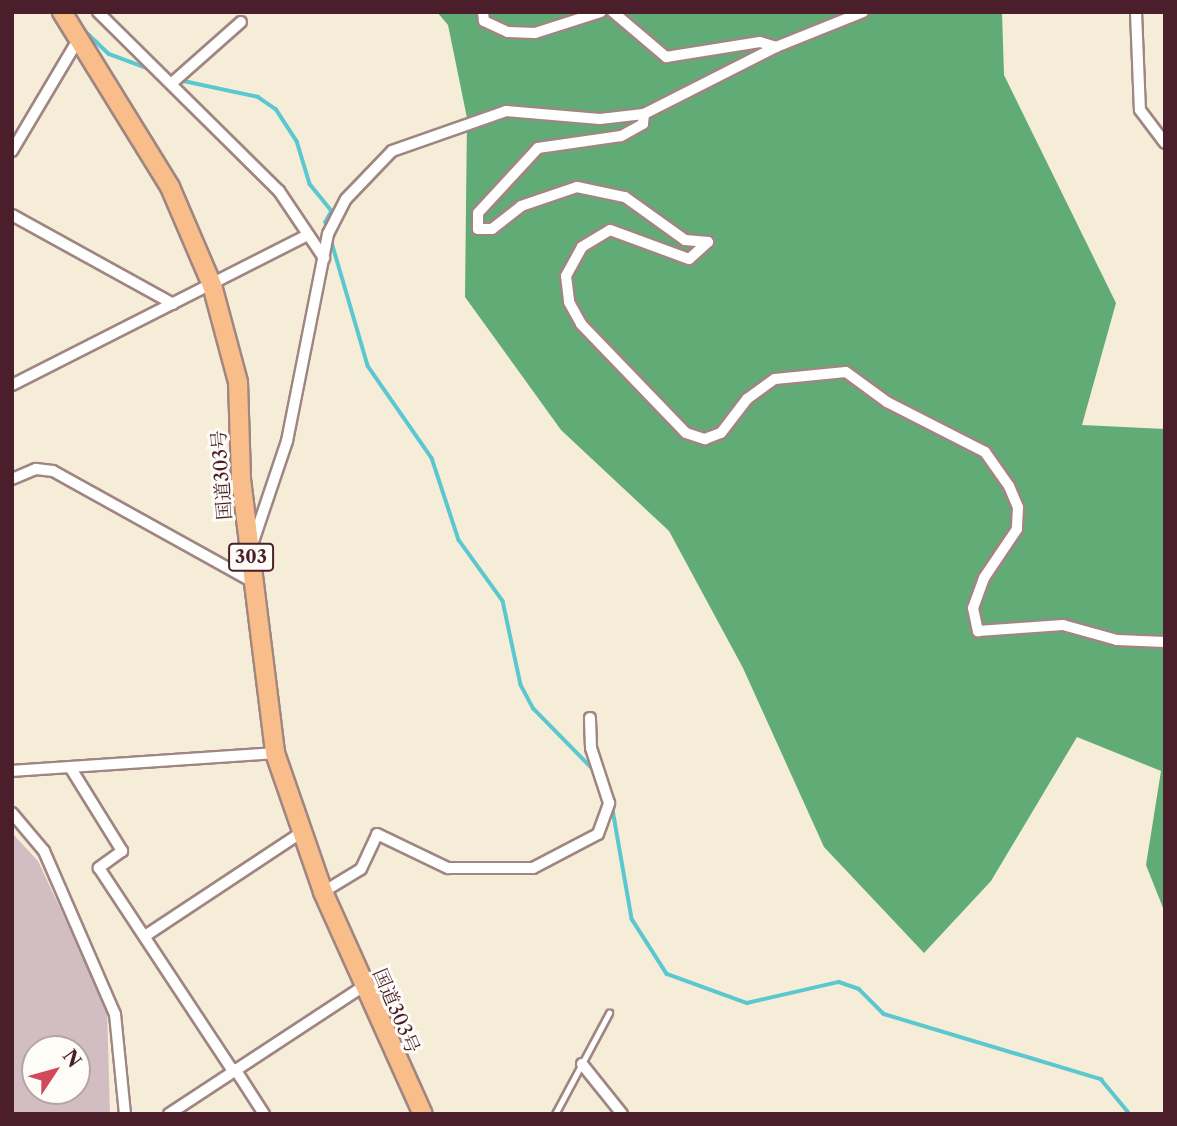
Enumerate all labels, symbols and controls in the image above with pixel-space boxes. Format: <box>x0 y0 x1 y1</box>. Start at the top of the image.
street label: 国道303号 <box>207 429 237 521</box>
road number: 303 <box>226 542 276 572</box>
street label: 国道303号 <box>368 965 424 1057</box>
north arrow <box>21 1035 91 1105</box>
text: N <box>58 1045 86 1072</box>

